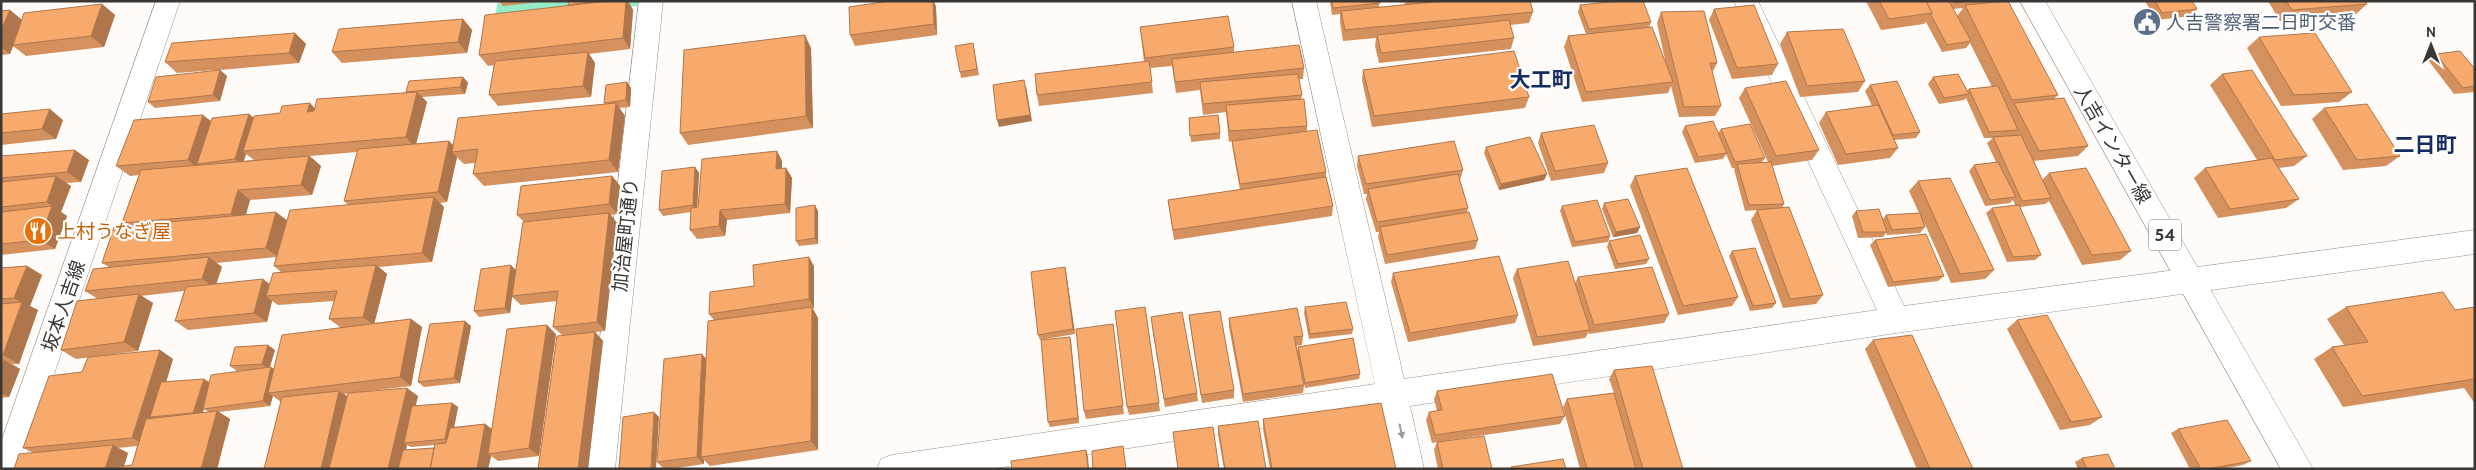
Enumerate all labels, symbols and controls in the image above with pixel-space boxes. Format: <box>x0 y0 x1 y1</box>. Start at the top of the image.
public building icon: 人吉警察署二日町交番 <box>2132 7 2162 37</box>
place label: 人吉警察署二日町交番 <box>2166 11 2356 34</box>
north arrow <box>2406 20 2456 70</box>
text: N <box>2426 23 2436 41</box>
district label: 大工町 <box>1510 67 1573 92</box>
street label: 人吉インター線 <box>2069 81 2156 208</box>
district label: 二日町 <box>2394 132 2457 157</box>
street label: 加治屋町通り <box>608 177 643 293</box>
restaurant icon: 上村うなぎ屋 <box>23 216 53 246</box>
place label: 上村うなぎ屋 <box>57 220 171 243</box>
road number: 54 <box>2149 220 2181 250</box>
street label: 坂本人吉線 <box>37 257 90 355</box>
one-way arrow <box>1397 424 1405 439</box>

